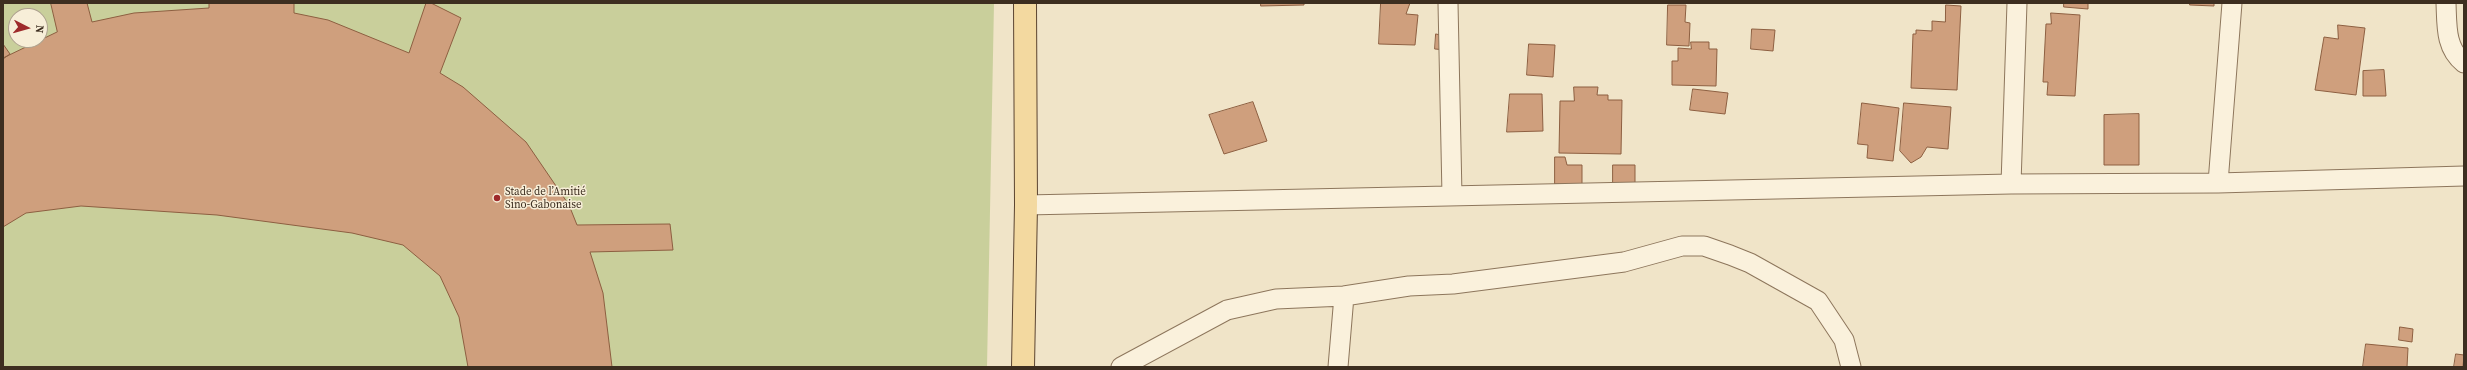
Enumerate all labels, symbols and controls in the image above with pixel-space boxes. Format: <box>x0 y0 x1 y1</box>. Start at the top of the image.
north arrow <box>8 8 48 48</box>
text: N <box>32 24 47 34</box>
place label: Stade de l’Amitié Sino-Gabonaise <box>505 185 586 211</box>
marker: Stade de l’Amitié Sino-Gabonaise <box>492 193 502 203</box>

